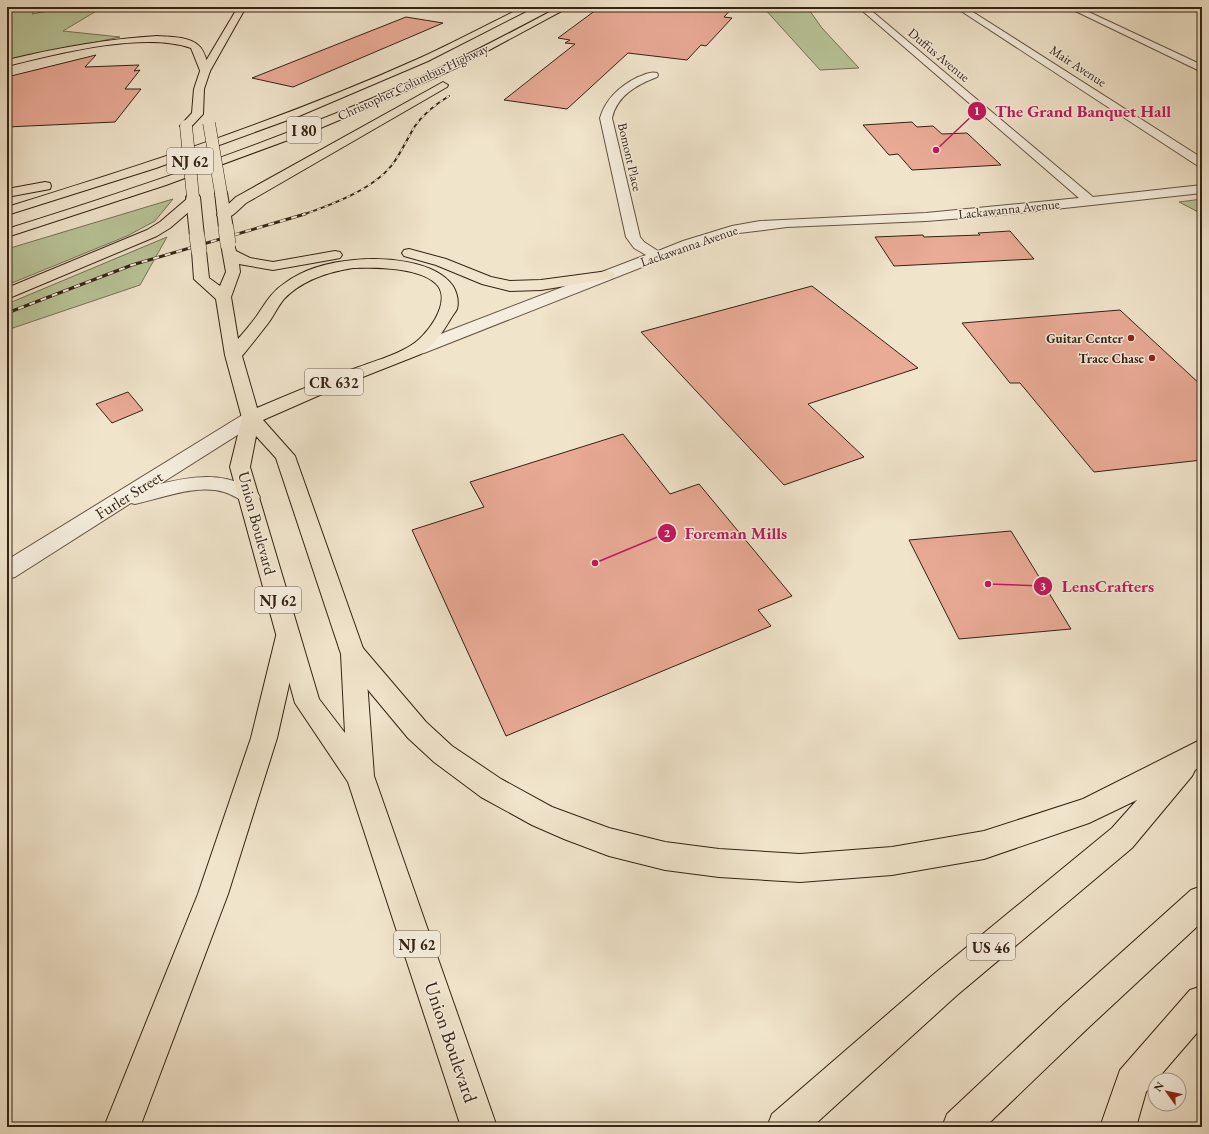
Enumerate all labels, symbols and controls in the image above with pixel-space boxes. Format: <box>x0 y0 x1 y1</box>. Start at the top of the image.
street label: Duffus Avenue <box>905 24 973 86</box>
street label: Christopher Columbus Highway <box>335 39 491 124</box>
street label: Mair Avenue <box>1047 41 1109 91</box>
callout: The Grand Banquet Hall <box>967 96 1180 125</box>
text: The Grand Banquet Hall <box>995 100 1171 122</box>
text: 1 <box>974 103 980 119</box>
road number: I 80 <box>287 117 321 143</box>
street label: Bomont Place <box>614 121 646 193</box>
road number: NJ 62 <box>167 148 213 174</box>
street label: Lackawanna Avenue <box>957 195 1061 223</box>
street label: Lackawanna Avenue <box>638 221 740 271</box>
place label: Guitar Center <box>1046 330 1124 347</box>
marker: Guitar Center <box>1126 333 1136 343</box>
place label: Trace Chase <box>1079 350 1145 367</box>
marker: Trace Chase <box>1147 353 1157 363</box>
road number: CR 632 <box>305 369 363 395</box>
street label: Furler Street <box>91 466 167 524</box>
street label: Union Boulevard <box>233 469 281 578</box>
callout: Foreman Mills <box>657 518 795 547</box>
text: Foreman Mills <box>685 522 787 544</box>
text: 2 <box>664 525 671 541</box>
callout: LensCrafters <box>1033 572 1162 601</box>
text: LensCrafters <box>1062 575 1154 597</box>
text: 3 <box>1040 578 1046 594</box>
road number: NJ 62 <box>255 587 301 613</box>
road number: NJ 62 <box>394 931 440 957</box>
road number: US 46 <box>967 934 1015 960</box>
street label: Union Boulevard <box>419 978 483 1106</box>
north arrow <box>1147 1072 1187 1112</box>
text: N <box>1150 1079 1167 1094</box>

